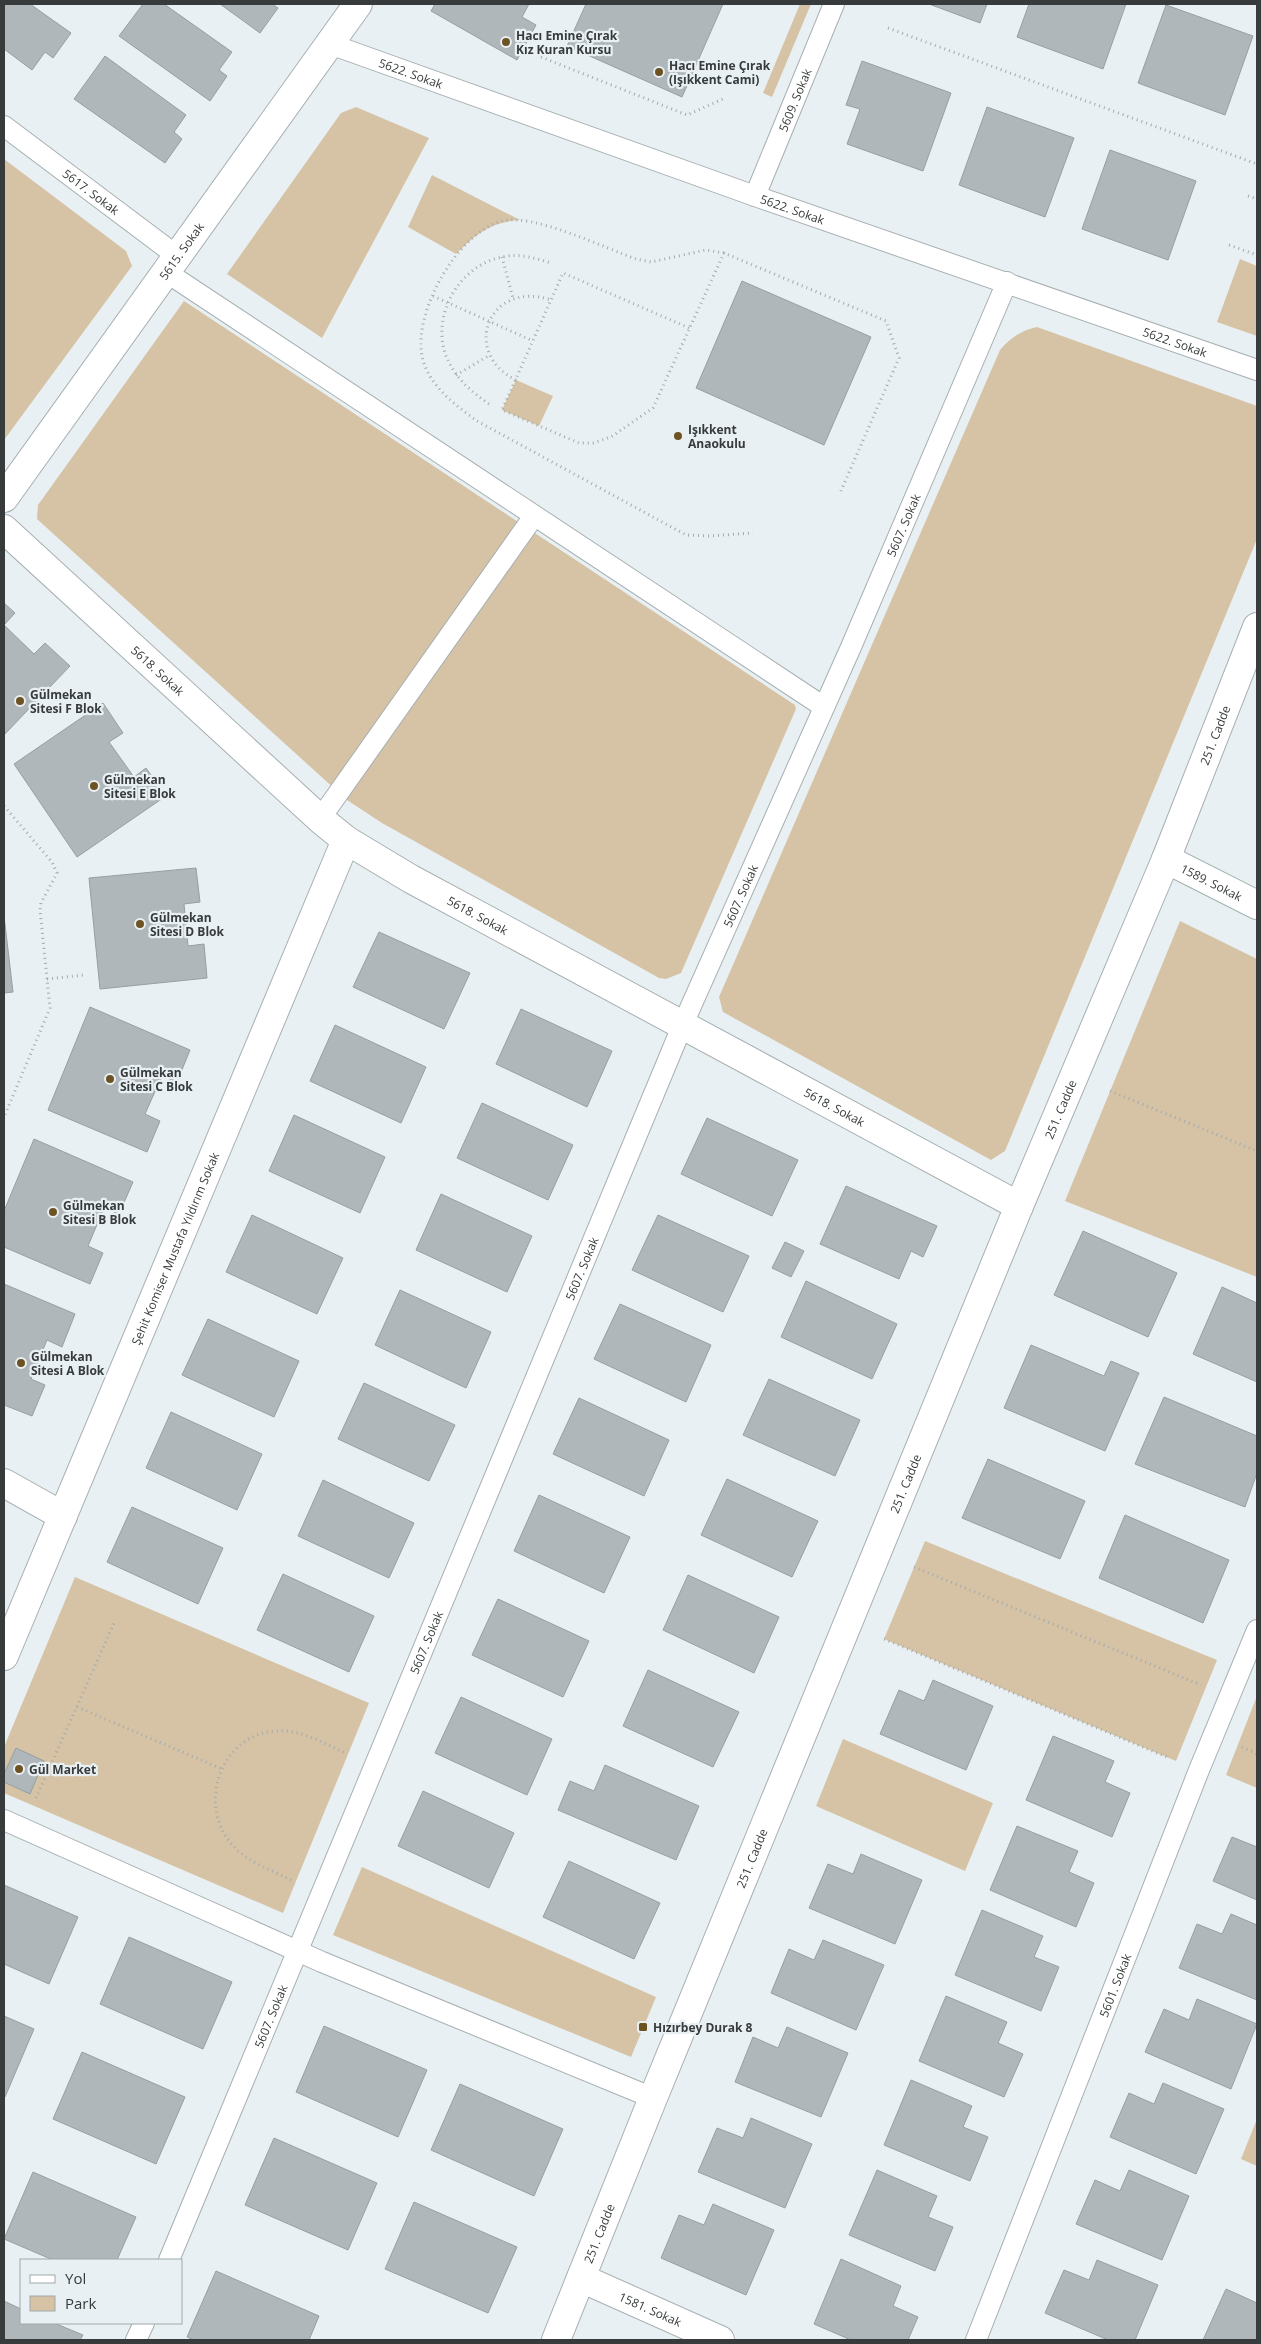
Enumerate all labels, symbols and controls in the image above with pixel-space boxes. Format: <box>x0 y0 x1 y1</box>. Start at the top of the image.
place label: Hacı Emine Çırak Kız Kuran Kursu <box>516 27 618 58</box>
marker: Hacı Emine Çırak Kız Kuran Kursu <box>500 36 512 48</box>
street label: 5622. Sokak <box>377 54 446 92</box>
place label: Hacı Emine Çırak (Işıkkent Cami) <box>669 57 771 88</box>
street label: 5609. Sokak <box>774 65 815 134</box>
marker: Hacı Emine Çırak (Işıkkent Cami) <box>653 66 665 78</box>
street label: 5617. Sokak <box>59 165 124 219</box>
street label: 5622. Sokak <box>758 190 827 228</box>
street label: 5615. Sokak <box>155 218 208 283</box>
street label: 5622. Sokak <box>1141 323 1210 361</box>
place label: Işıkkent Anaokulu <box>688 421 746 452</box>
marker: Işıkkent Anaokulu <box>672 430 684 442</box>
street label: 5607. Sokak <box>882 490 924 559</box>
street label: 5618. Sokak <box>128 641 189 700</box>
place label: Gülmekan Sitesi F Blok <box>30 686 102 717</box>
marker: Gülmekan Sitesi F Blok <box>14 695 26 707</box>
street label: 251. Cadde <box>1195 702 1234 767</box>
place label: Gülmekan Sitesi E Blok <box>104 771 176 802</box>
marker: Gülmekan Sitesi E Blok <box>88 780 100 792</box>
street label: 1589. Sokak <box>1178 859 1246 905</box>
street label: 5607. Sokak <box>719 861 762 930</box>
street label: 5618. Sokak <box>444 892 512 939</box>
place label: Gülmekan Sitesi D Blok <box>150 909 224 940</box>
marker: Gülmekan Sitesi D Blok <box>134 918 146 930</box>
place label: Gülmekan Sitesi C Blok <box>120 1064 193 1095</box>
marker: Gülmekan Sitesi C Blok <box>104 1073 116 1085</box>
street label: 251. Cadde <box>1040 1077 1080 1141</box>
street label: 5618. Sokak <box>801 1083 869 1130</box>
street label: Şehit Komiser Mustafa Yıldırım Sokak <box>127 1149 223 1347</box>
place label: Gülmekan Sitesi B Blok <box>63 1197 137 1228</box>
marker: Gülmekan Sitesi B Blok <box>47 1206 59 1218</box>
street label: 5607. Sokak <box>561 1234 602 1302</box>
place label: Gülmekan Sitesi A Blok <box>31 1348 105 1379</box>
marker: Gülmekan Sitesi A Blok <box>15 1357 27 1369</box>
street label: 251. Cadde <box>885 1451 925 1516</box>
street label: 5607. Sokak <box>405 1608 447 1676</box>
place label: Gül Market <box>29 1761 96 1778</box>
marker: Gül Market <box>13 1763 25 1775</box>
street label: 251. Cadde <box>732 1826 771 1890</box>
street label: 5601. Sokak <box>1095 1950 1135 2019</box>
street label: 5607. Sokak <box>250 1981 291 2050</box>
place label: Hızırbey Durak 8 <box>653 2019 752 2036</box>
marker: Hızırbey Durak 8 <box>637 2021 649 2033</box>
street label: 251. Cadde <box>579 2201 618 2265</box>
legend <box>20 2259 182 2324</box>
text: Yol <box>65 2268 86 2288</box>
street label: 1581. Sokak <box>616 2288 685 2331</box>
text: Park <box>65 2293 96 2313</box>

